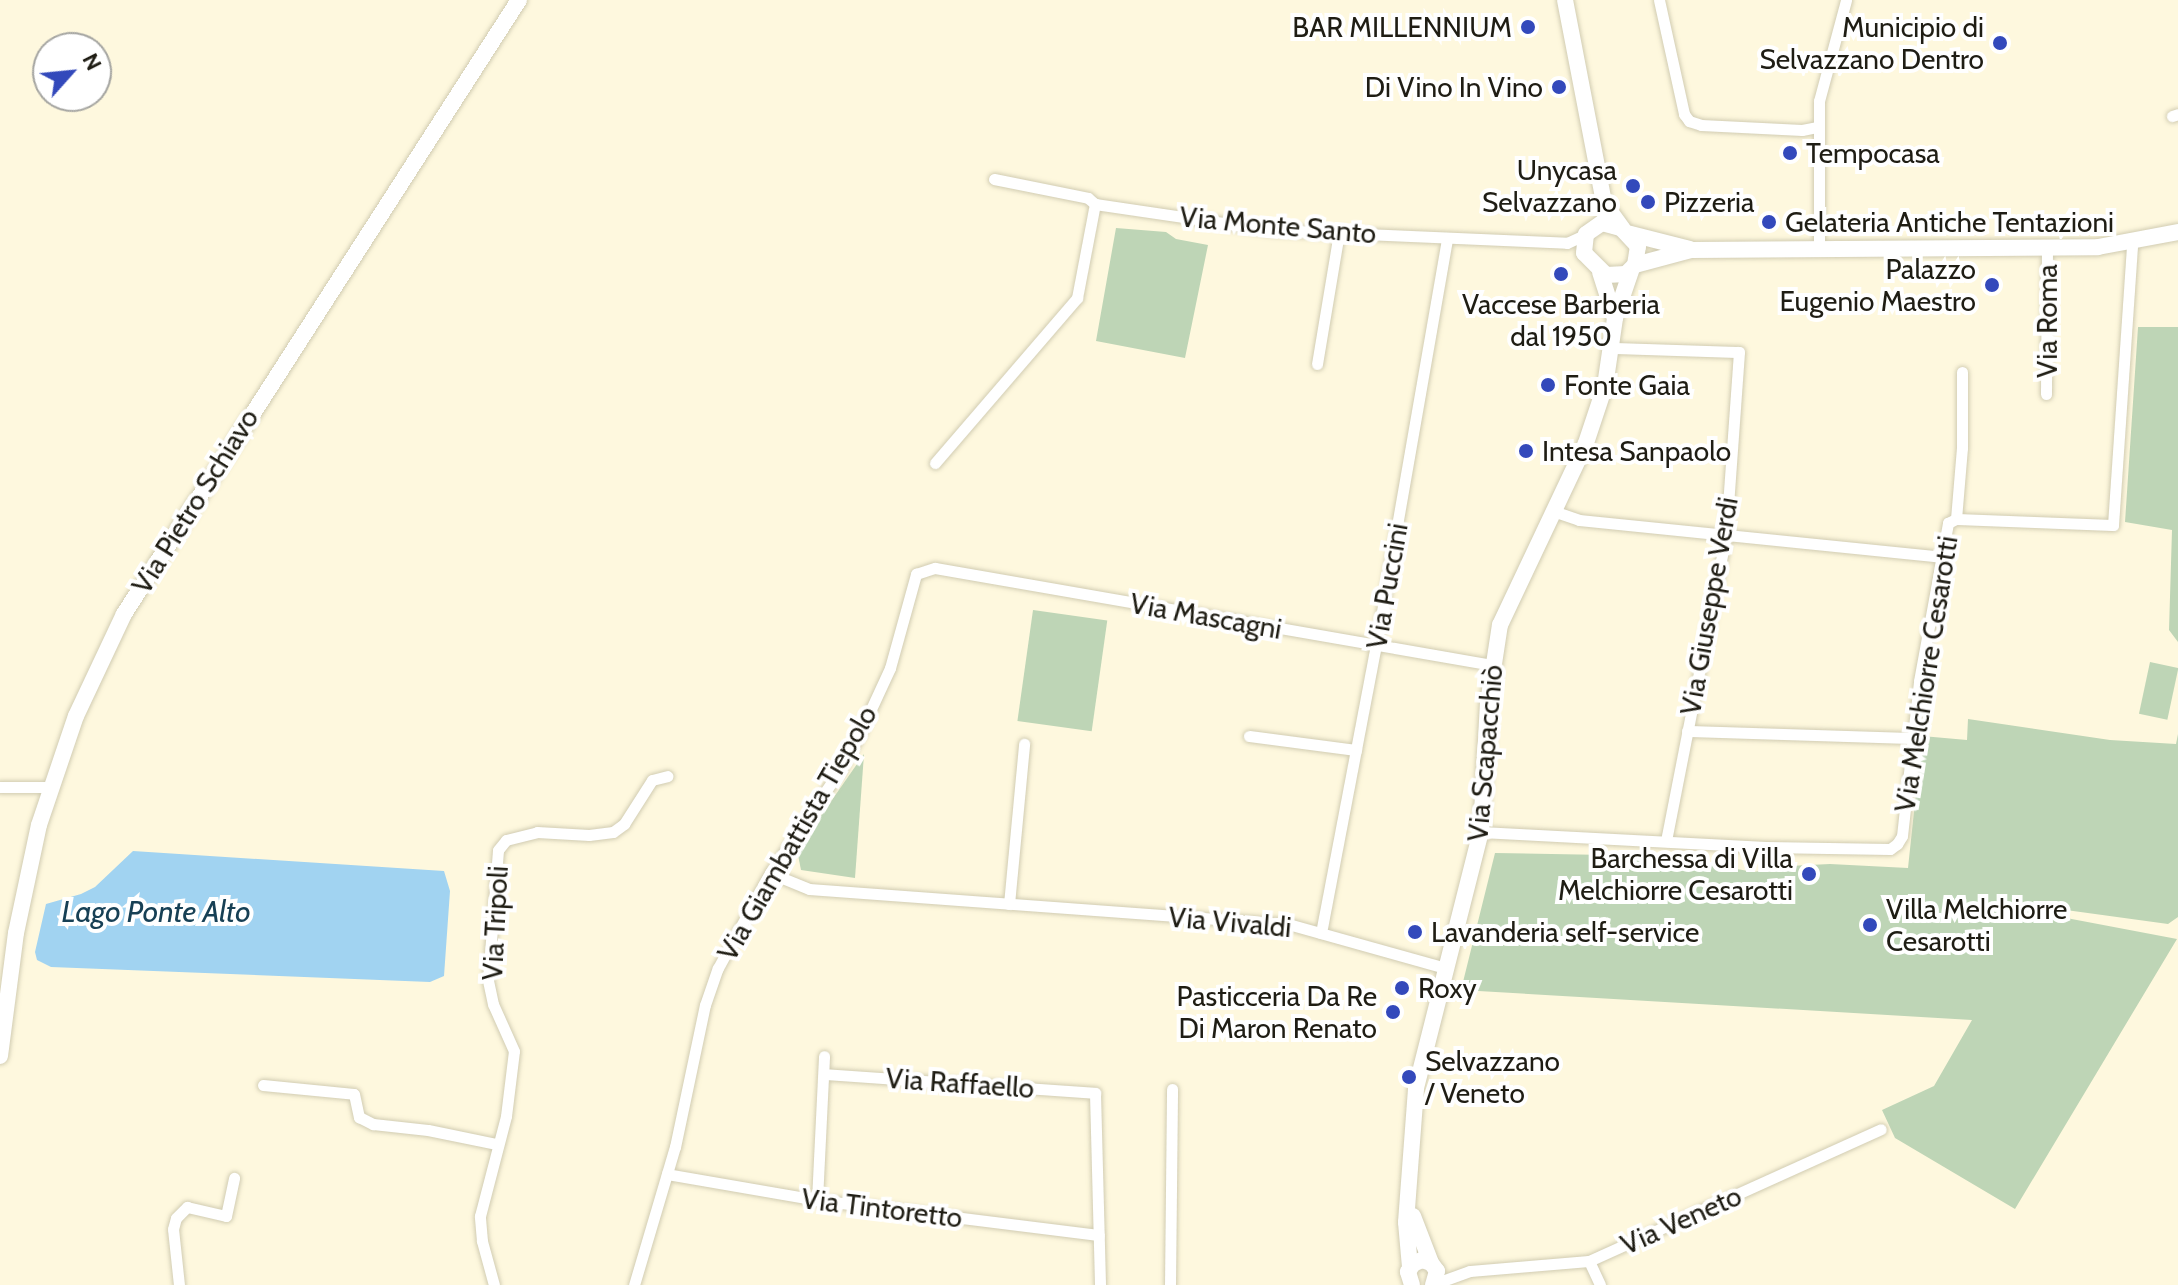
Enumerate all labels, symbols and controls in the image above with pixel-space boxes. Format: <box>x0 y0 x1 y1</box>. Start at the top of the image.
place label: BAR MILLENNIUM <box>1292 10 1512 44</box>
place label: Municipio di Selvazzano Dentro <box>1759 10 1984 76</box>
marker: BAR MILLENNIUM <box>1519 18 1537 36</box>
north arrow <box>32 32 112 112</box>
marker: Municipio di Selvazzano Dentro <box>1991 34 2009 52</box>
text: N <box>76 49 108 75</box>
place label: Di Vino In Vino <box>1365 70 1543 104</box>
marker: Di Vino In Vino <box>1550 78 1568 96</box>
place label: Tempocasa <box>1806 136 1940 170</box>
marker: Tempocasa <box>1781 144 1799 162</box>
place label: Unycasa Selvazzano <box>1482 153 1617 219</box>
marker: Unycasa Selvazzano <box>1624 177 1642 195</box>
place label: Pizzeria <box>1664 185 1754 219</box>
marker: Pizzeria <box>1639 193 1657 211</box>
street label: Via Monte Santo <box>1178 200 1378 250</box>
place label: Gelateria Antiche Tentazioni <box>1785 205 2114 239</box>
marker: Gelateria Antiche Tentazioni <box>1760 213 1778 231</box>
place label: Palazzo Eugenio Maestro <box>1779 252 1976 318</box>
street label: Via Roma <box>2030 264 2064 378</box>
marker: Vaccese Barberia dal 1950 <box>1552 265 1570 283</box>
marker: Palazzo Eugenio Maestro <box>1983 276 2001 294</box>
place label: Vaccese Barberia dal 1950 <box>1462 287 1660 353</box>
place label: Fonte Gaia <box>1564 368 1690 402</box>
marker: Fonte Gaia <box>1539 376 1557 394</box>
street label: Via Pietro Schiavo <box>125 402 265 600</box>
place label: Intesa Sanpaolo <box>1542 434 1731 468</box>
marker: Intesa Sanpaolo <box>1517 442 1535 460</box>
street label: Via Giuseppe Verdi <box>1673 494 1745 718</box>
street label: Via Puccini <box>1359 520 1415 652</box>
street label: Via Melchiorre Cesarotti <box>1888 534 1964 814</box>
street label: Via Mascagni <box>1128 586 1284 646</box>
street label: Via Scapacchiò <box>1461 663 1509 843</box>
street label: Via Giambattista Tiepolo <box>710 700 884 966</box>
place label: Barchessa di Villa Melchiorre Cesarotti <box>1558 841 1793 907</box>
street label: Via Tripoli <box>475 865 515 981</box>
marker: Barchessa di Villa Melchiorre Cesarotti <box>1800 865 1818 883</box>
place label: Villa Melchiorre Cesarotti <box>1886 892 2067 958</box>
water label: Lago Ponte Alto <box>61 894 251 930</box>
street label: Via Vivaldi <box>1167 900 1293 944</box>
place label: Lavanderia self-service <box>1431 915 1699 949</box>
marker: Villa Melchiorre Cesarotti <box>1861 916 1879 934</box>
marker: Lavanderia self-service <box>1406 923 1424 941</box>
place label: Roxy <box>1418 971 1477 1005</box>
place label: Pasticceria Da Re Di Maron Renato <box>1177 979 1377 1045</box>
marker: Roxy <box>1393 979 1411 997</box>
marker: Pasticceria Da Re Di Maron Renato <box>1384 1003 1402 1021</box>
place label: Selvazzano / Veneto <box>1425 1044 1560 1110</box>
street label: Via Raffaello <box>885 1061 1035 1105</box>
marker: Selvazzano / Veneto <box>1400 1068 1418 1086</box>
street label: Via Veneto <box>1616 1179 1746 1261</box>
street label: Via Tintoretto <box>800 1181 964 1235</box>

